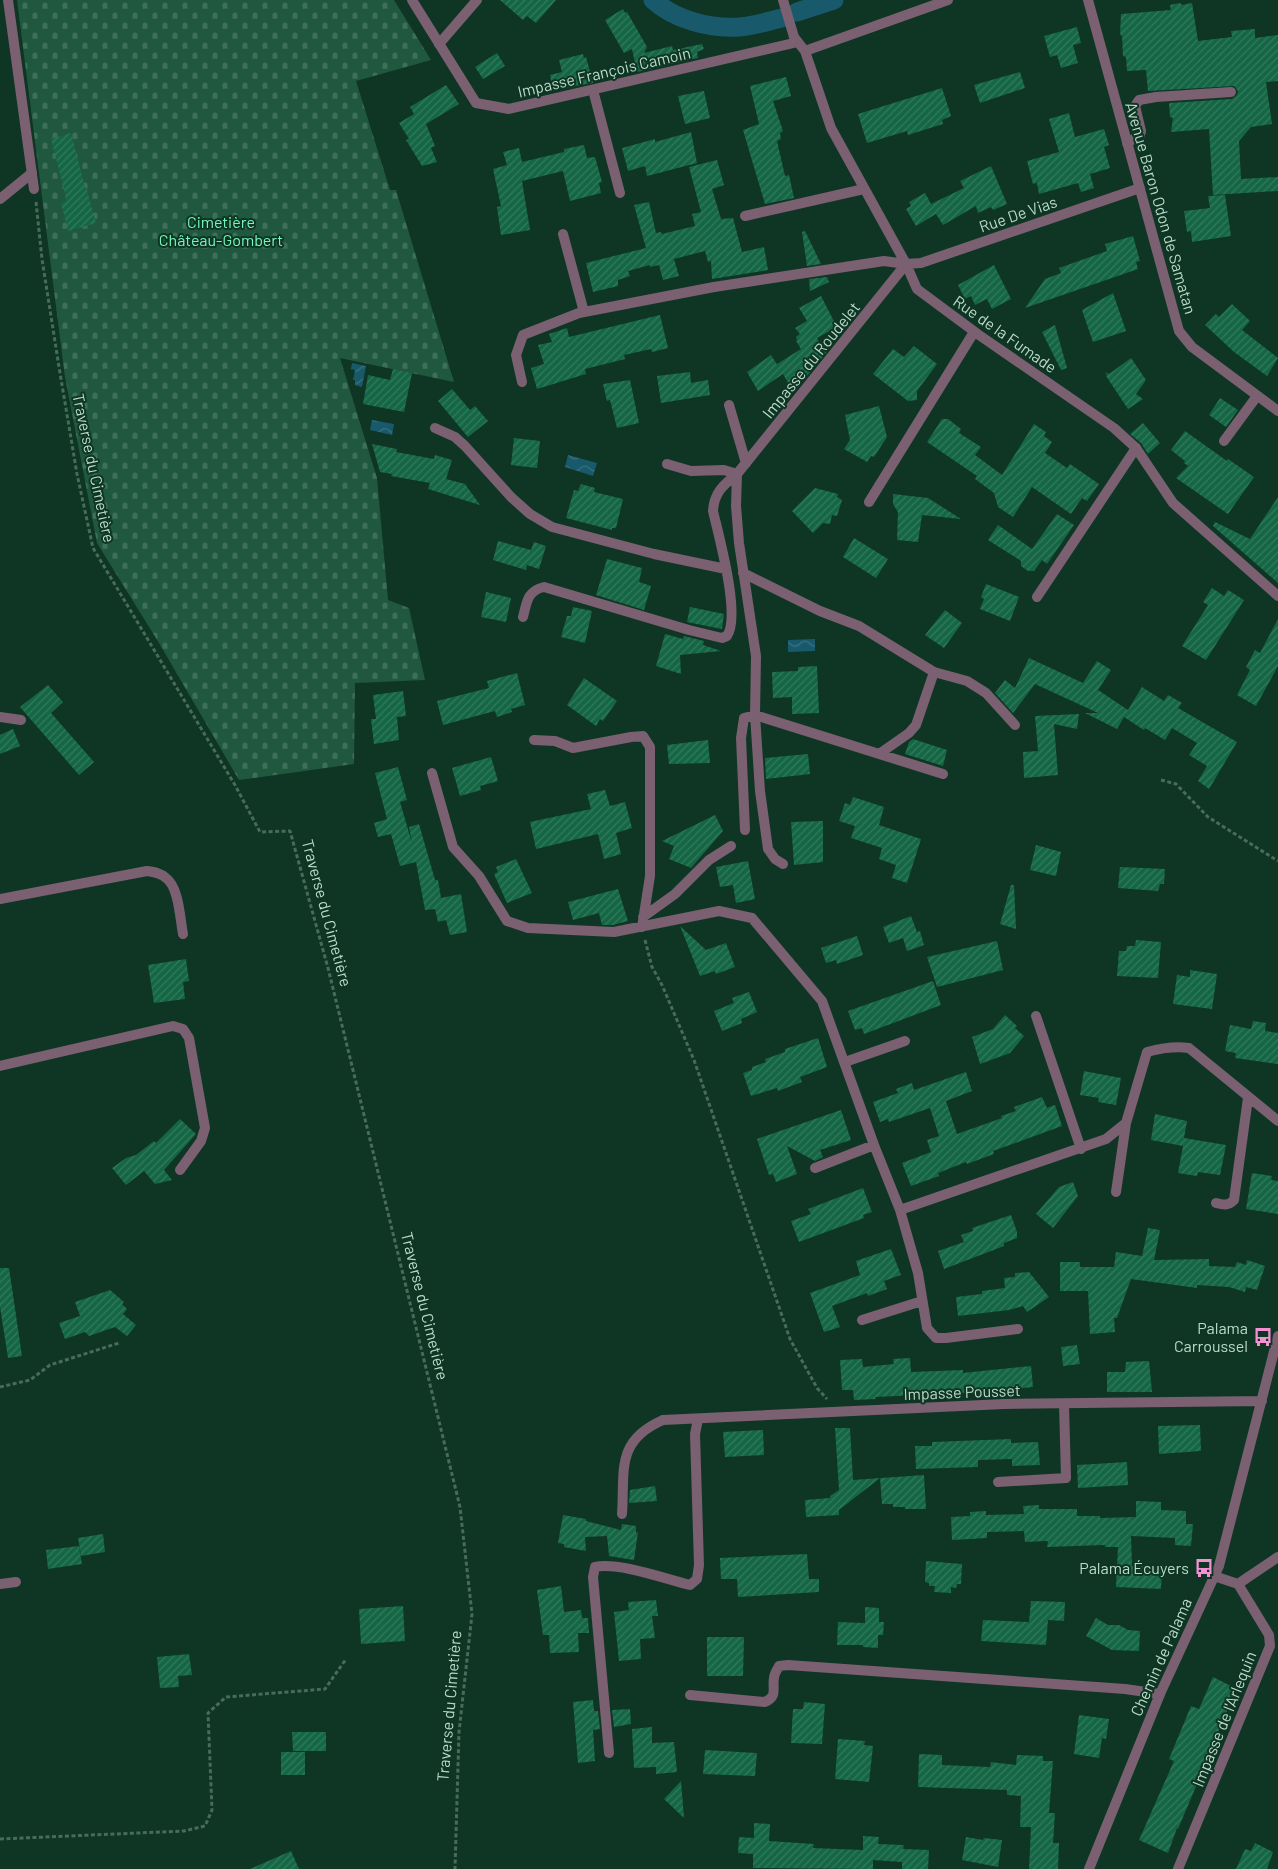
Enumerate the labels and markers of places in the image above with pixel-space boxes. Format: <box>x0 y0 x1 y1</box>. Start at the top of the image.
place label: Palama Carroussel <box>1174 1318 1248 1355</box>
bus stop icon: Palama Carroussel <box>1252 1326 1274 1348</box>
bus stop icon: Palama Écuyers <box>1193 1557 1215 1579</box>
place label: Palama Écuyers <box>1079 1558 1189 1577</box>

